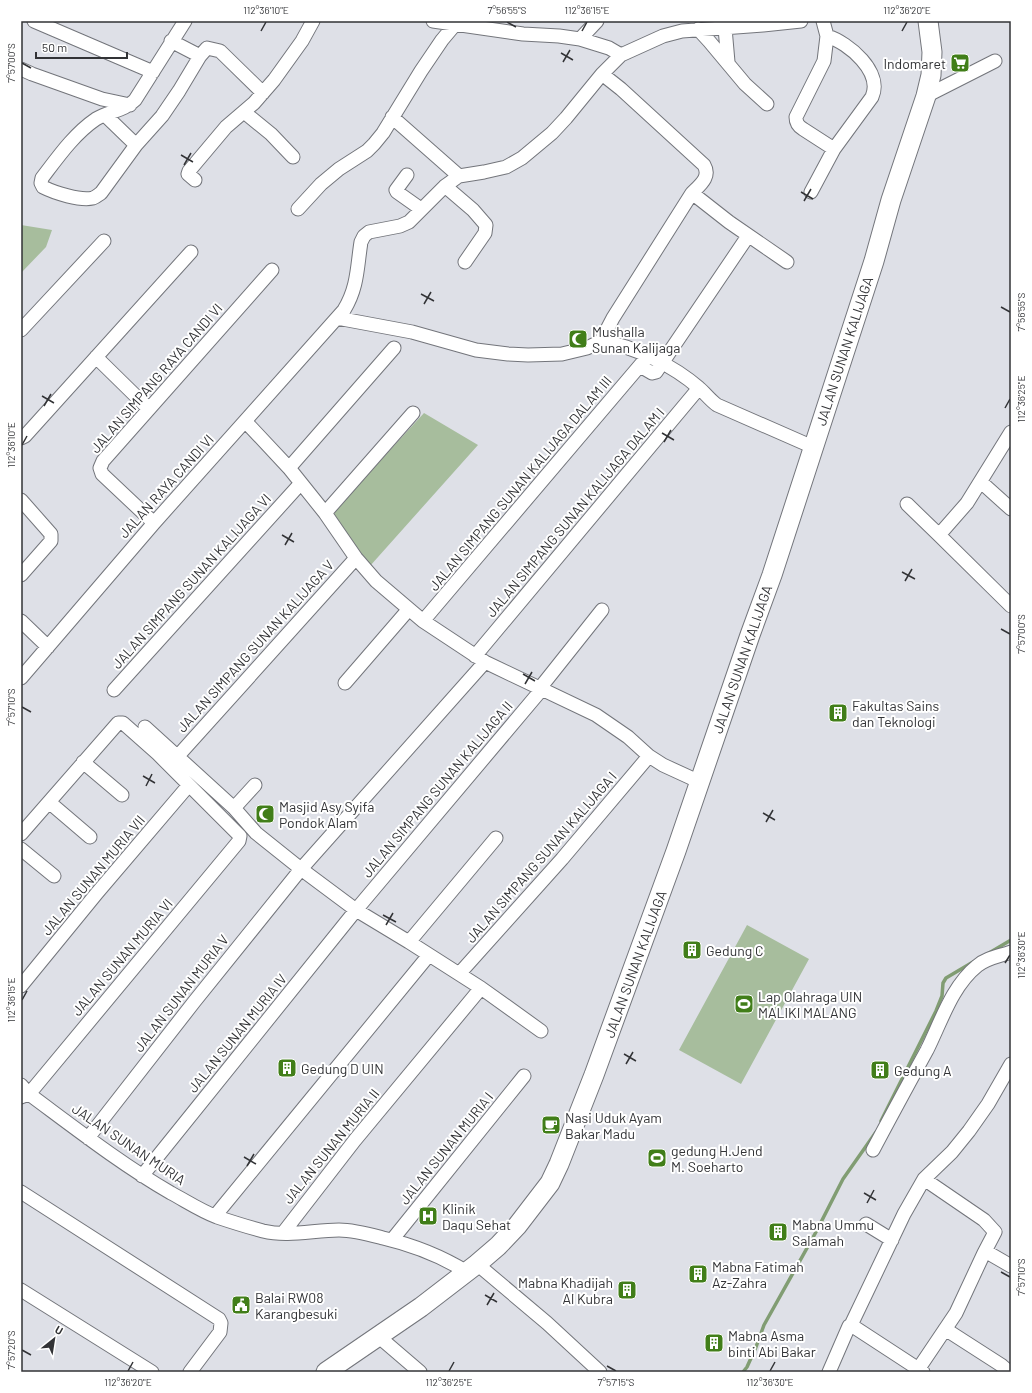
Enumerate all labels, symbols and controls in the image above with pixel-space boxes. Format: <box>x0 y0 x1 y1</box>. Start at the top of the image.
text: 112°36'10"E <box>243 4 289 16</box>
text: 7°56'55"S <box>488 4 527 16</box>
text: 112°36'15"E <box>564 4 610 16</box>
text: 112°36'20"E <box>883 4 931 16</box>
scale bar <box>36 34 127 60</box>
text: 50 m <box>42 40 67 54</box>
text: 7°57'00"S <box>5 43 17 83</box>
supermarket icon: Indomaret <box>949 52 971 74</box>
place label: Indomaret <box>883 55 946 72</box>
street label: JALAN SUNAN KALIJAGA <box>812 274 876 428</box>
text: 7°56'55"S <box>1015 292 1027 331</box>
street label: JALAN SIMPANG RAYA CANDI VI <box>86 300 226 456</box>
place label: Mushalla Sunan Kalijaga <box>592 323 680 356</box>
mosque icon: Mushalla Sunan Kalijaga <box>567 328 589 350</box>
street label: JALAN SIMPANG SUNAN KALIJAGA DALAM III <box>425 372 615 594</box>
text: 112°36'25"E <box>1015 376 1027 423</box>
street label: JALAN SIMPANG SUNAN KALIJAGA DALAM I <box>482 404 668 620</box>
text: 112°36'10"E <box>5 422 17 468</box>
street label: JALAN RAYA CANDI VI <box>115 431 217 541</box>
street label: JALAN SIMPANG SUNAN KALIJAGA VI <box>108 490 274 672</box>
street label: JALAN SIMPANG SUNAN KALIJAGA V <box>173 556 337 736</box>
street label: JALAN SUNAN KALIJAGA <box>709 582 776 735</box>
text: 7°57'00"S <box>1015 614 1027 654</box>
text: 7°57'10"S <box>5 688 17 726</box>
street label: JALAN SIMPANG SUNAN KALIJAGA II <box>358 697 516 881</box>
place label: Fakultas Sains dan Teknologi <box>852 697 940 730</box>
building icon: Fakultas Sains dan Teknologi <box>827 702 849 724</box>
street label: JALAN SIMPANG SUNAN KALIJAGA I <box>462 768 620 946</box>
place label: Masjid Asy Syifa Pondok Alam <box>279 798 374 831</box>
mosque icon: Masjid Asy Syifa Pondok Alam <box>254 803 276 825</box>
street label: JALAN SUNAN MURIA VII <box>38 812 148 938</box>
street label: JALAN SUNAN KALIJAGA <box>600 887 670 1040</box>
street label: JALAN SUNAN MURIA VI <box>68 895 176 1019</box>
street label: JALAN SUNAN MURIA V <box>130 931 232 1055</box>
text: 112°36'30"E <box>1015 931 1027 979</box>
building icon: Gedung C <box>681 939 703 961</box>
place label: Gedung C <box>706 942 764 959</box>
street label: JALAN SUNAN MURIA IV <box>184 970 290 1096</box>
text: 112°36'15"E <box>5 977 17 1023</box>
place label: Lap Olahraga UIN MALIKI MALANG <box>758 988 862 1021</box>
sports icon: Lap Olahraga UIN MALIKI MALANG <box>733 993 755 1015</box>
building icon: Gedung D UIN <box>276 1057 298 1079</box>
building icon: Gedung A <box>869 1059 891 1081</box>
place label: Gedung D UIN <box>301 1060 384 1077</box>
place label: Gedung A <box>894 1062 952 1079</box>
street label: JALAN SUNAN MURIA II <box>279 1085 383 1207</box>
street label: JALAN SUNAN MURIA I <box>396 1088 496 1208</box>
street label: JALAN SUNAN MURIA <box>69 1100 189 1189</box>
place label: Nasi Uduk Ayam Bakar Madu <box>565 1109 662 1142</box>
cafe icon: Nasi Uduk Ayam Bakar Madu <box>540 1114 562 1136</box>
place label: gedung H.Jend M. Soeharto <box>671 1142 763 1175</box>
sports icon: gedung H.Jend M. Soeharto <box>646 1147 668 1169</box>
place label: Klinik Daqu Sehat <box>442 1200 511 1233</box>
hospital icon: Klinik Daqu Sehat <box>417 1205 439 1227</box>
place label: Mabna Ummu Salamah <box>792 1216 874 1249</box>
building icon: Mabna Ummu Salamah <box>767 1221 789 1243</box>
place label: Mabna Fatimah Az-Zahra <box>712 1258 804 1291</box>
text: 7°57'10"S <box>1015 1258 1027 1296</box>
building icon: Mabna Fatimah Az-Zahra <box>687 1263 709 1285</box>
place label: Mabna Khadijah Al Kubra <box>518 1274 613 1307</box>
building icon: Mabna Khadijah Al Kubra <box>616 1279 638 1301</box>
place label: Balai RW08 Karangbesuki <box>255 1289 338 1322</box>
public building icon: Balai RW08 Karangbesuki <box>230 1294 252 1316</box>
north arrow <box>34 1319 74 1359</box>
text: U <box>53 1323 66 1337</box>
place label: Mabna Asma binti Abi Bakar <box>728 1327 816 1360</box>
text: 7°57'20"S <box>5 1330 17 1370</box>
building icon: Mabna Asma binti Abi Bakar <box>703 1332 725 1354</box>
text: 112°36'20"E <box>104 1376 152 1388</box>
text: 112°36'25"E <box>426 1376 473 1388</box>
text: 7°57'15"S <box>598 1376 635 1388</box>
text: 112°36'30"E <box>746 1376 794 1388</box>

